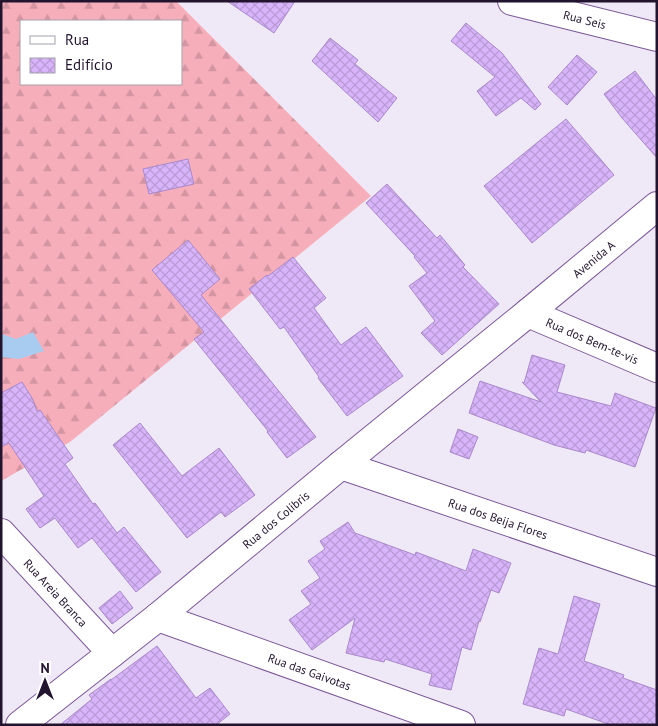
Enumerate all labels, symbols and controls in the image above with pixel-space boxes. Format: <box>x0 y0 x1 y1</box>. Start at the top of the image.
street label: Rua Seis <box>562 7 608 32</box>
legend <box>20 20 182 85</box>
text: Rua <box>65 30 89 49</box>
text: Edifício <box>65 55 113 74</box>
street label: Avenida A <box>569 237 618 281</box>
street label: Rua dos Bem-te-vis <box>544 314 641 367</box>
street label: Rua dos Colibris <box>239 487 312 551</box>
street label: Rua dos Beija Flores <box>447 494 550 542</box>
street label: Rua Areia Branca <box>21 555 91 629</box>
street label: Rua das Gaivotas <box>266 649 353 693</box>
north arrow <box>20 656 70 706</box>
text: N <box>40 659 50 677</box>

